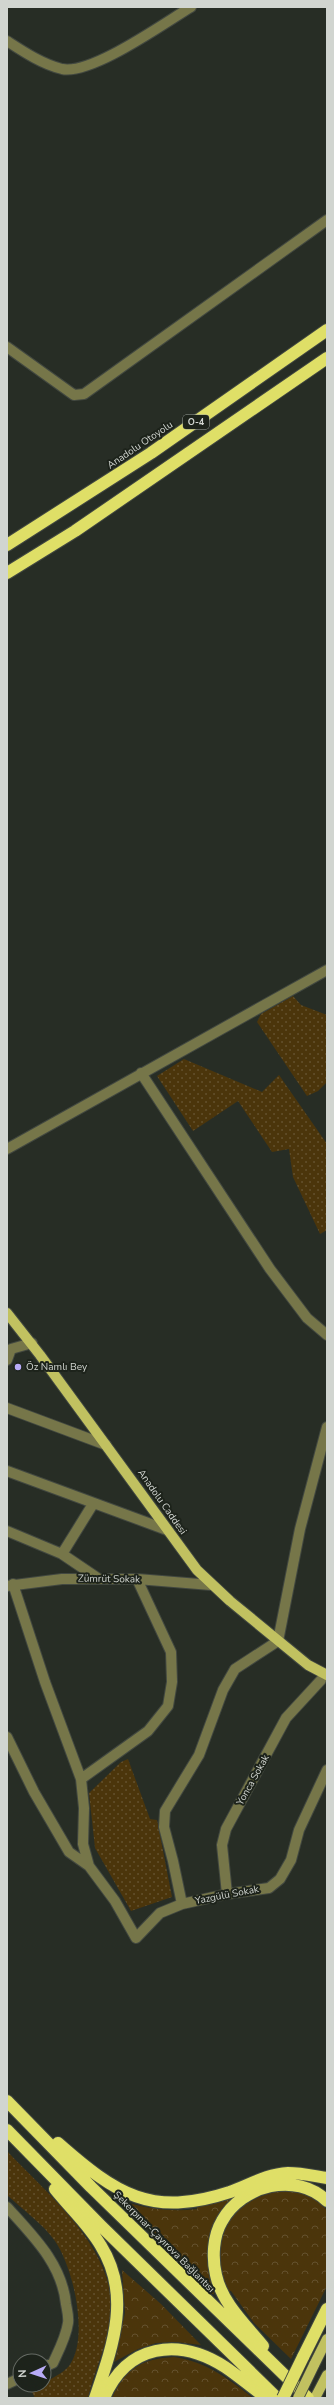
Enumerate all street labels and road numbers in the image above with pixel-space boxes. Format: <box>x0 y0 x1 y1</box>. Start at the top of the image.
road number: O-4 <box>183 415 209 429</box>
street label: Anadolu Otoyolu <box>104 418 176 472</box>
street label: Anadolu Caddesi <box>134 1467 190 1537</box>
street label: Zümrüt Sokak <box>78 1571 141 1587</box>
street label: Yonca Sokak <box>233 1751 273 1809</box>
street label: Yazgülü Sokak <box>193 1882 261 1908</box>
street label: Şekerpınar-Çayırova Bağlantısı <box>110 2188 218 2296</box>

